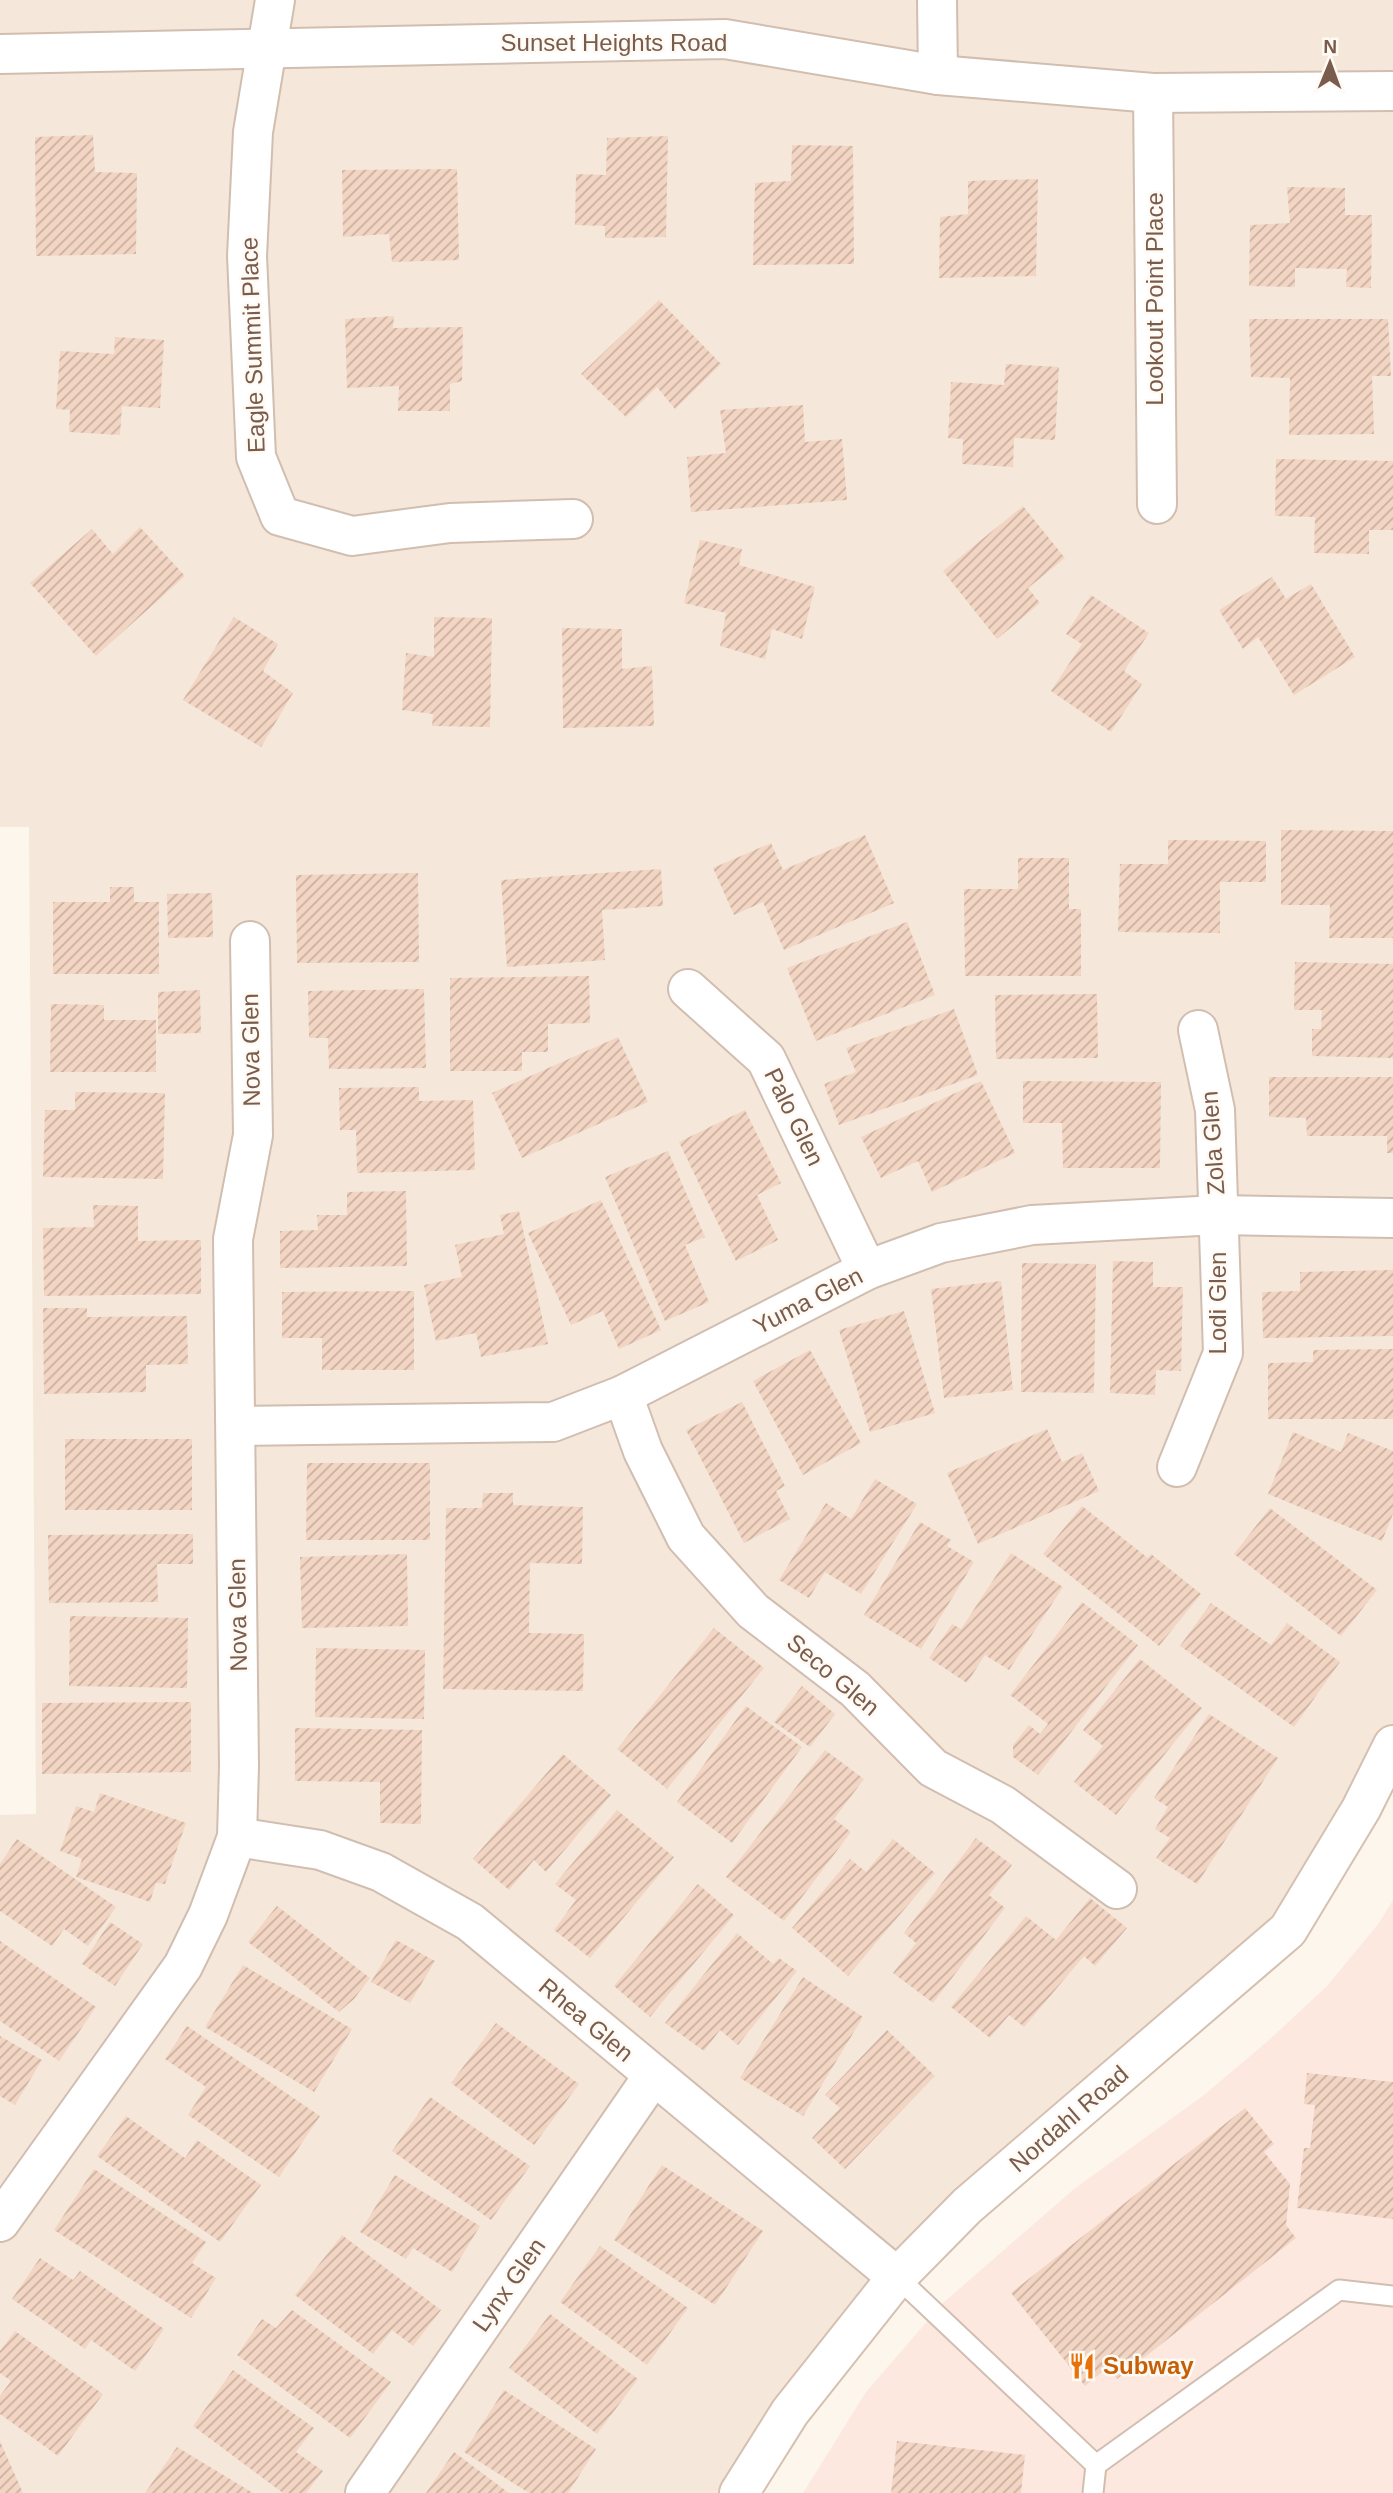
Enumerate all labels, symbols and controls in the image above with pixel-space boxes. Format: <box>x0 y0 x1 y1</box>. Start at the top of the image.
north arrow <box>1295 28 1365 98</box>
street label: Sunset Heights Road <box>501 29 727 56</box>
text: N <box>1323 36 1337 57</box>
street label: Lookout Point Place <box>1141 192 1168 406</box>
street label: Eagle Summit Place <box>235 237 270 453</box>
street label: Nova Glen <box>236 993 265 1107</box>
street label: Palo Glen <box>759 1063 830 1170</box>
street label: Zola Glen <box>1195 1090 1230 1196</box>
street label: Lodi Glen <box>1204 1252 1231 1354</box>
street label: Yuma Glen <box>749 1262 867 1340</box>
street label: Nova Glen <box>223 1558 252 1672</box>
street label: Seco Glen <box>782 1628 885 1721</box>
street label: Rhea Glen <box>534 1972 639 2067</box>
street label: Nordahl Road <box>1004 2060 1133 2177</box>
street label: Lynx Glen <box>467 2233 550 2336</box>
restaurant icon: Subway <box>1067 2351 1097 2381</box>
place label: Subway <box>1103 2352 1194 2379</box>

